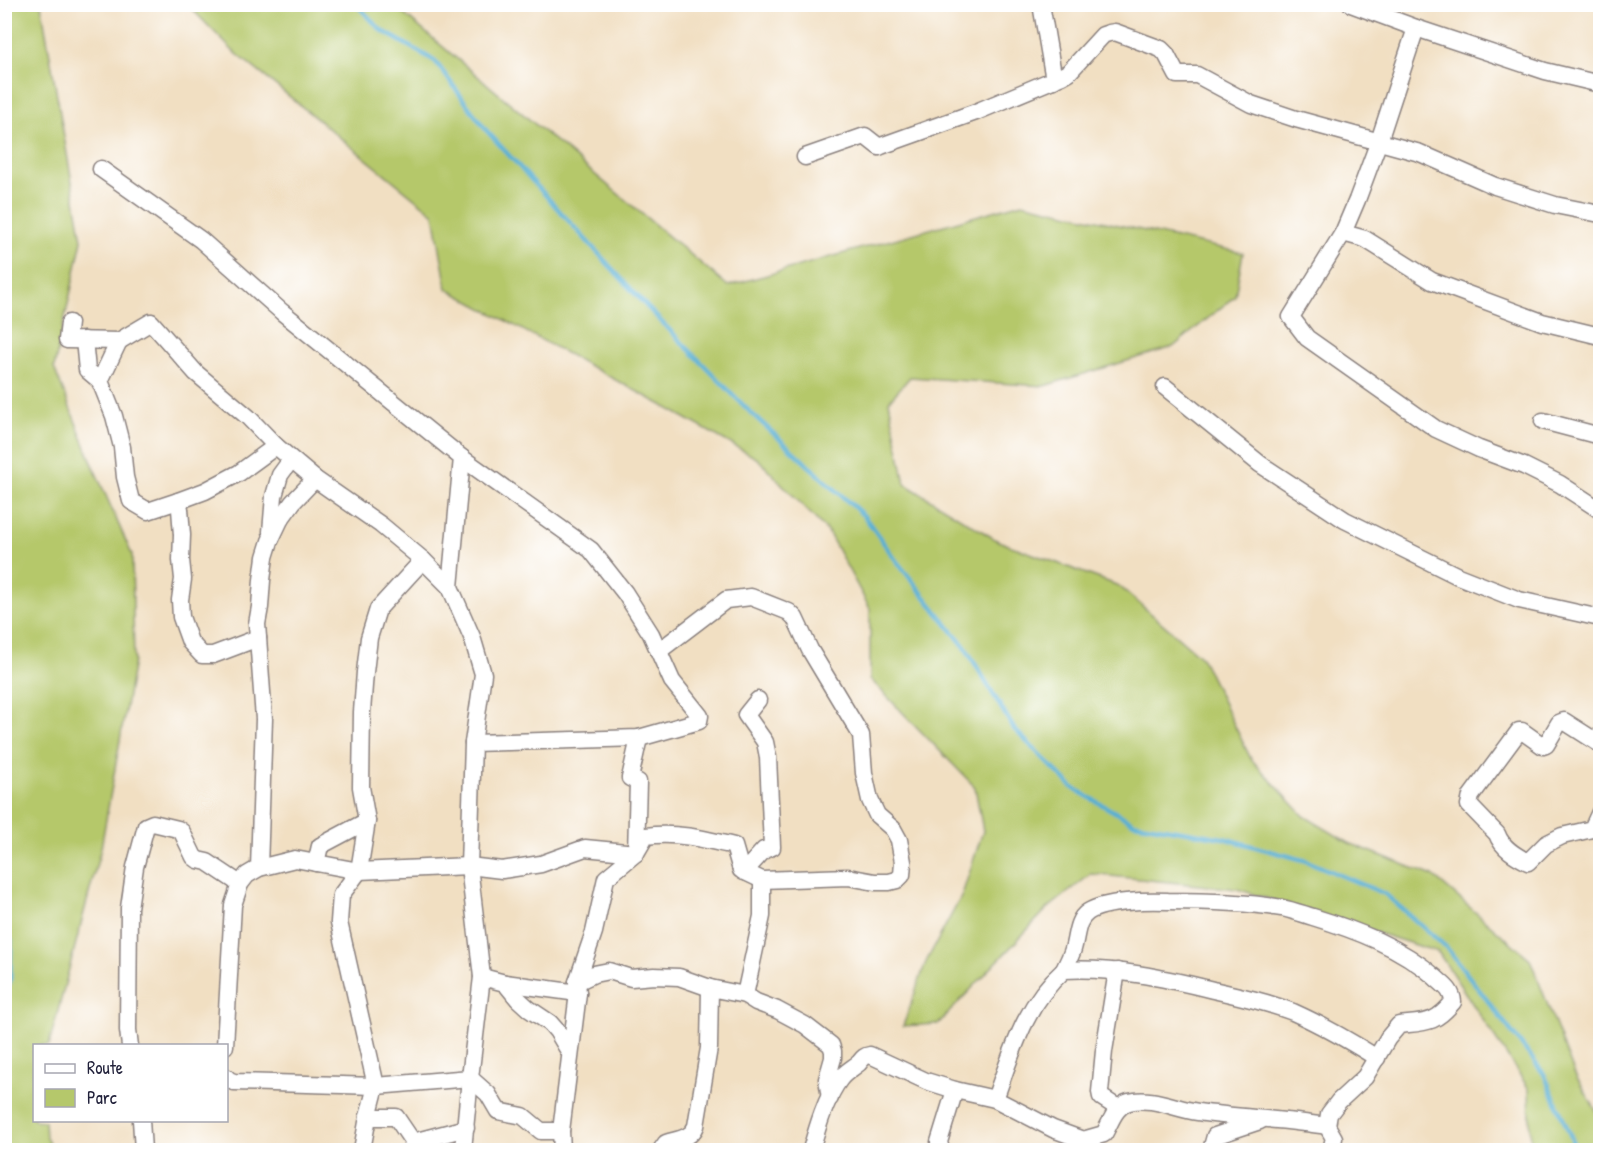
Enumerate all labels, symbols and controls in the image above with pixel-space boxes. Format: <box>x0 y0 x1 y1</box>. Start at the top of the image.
legend <box>33 1044 228 1122</box>
text: Route <box>87 1055 123 1080</box>
text: Parc <box>87 1085 117 1110</box>

